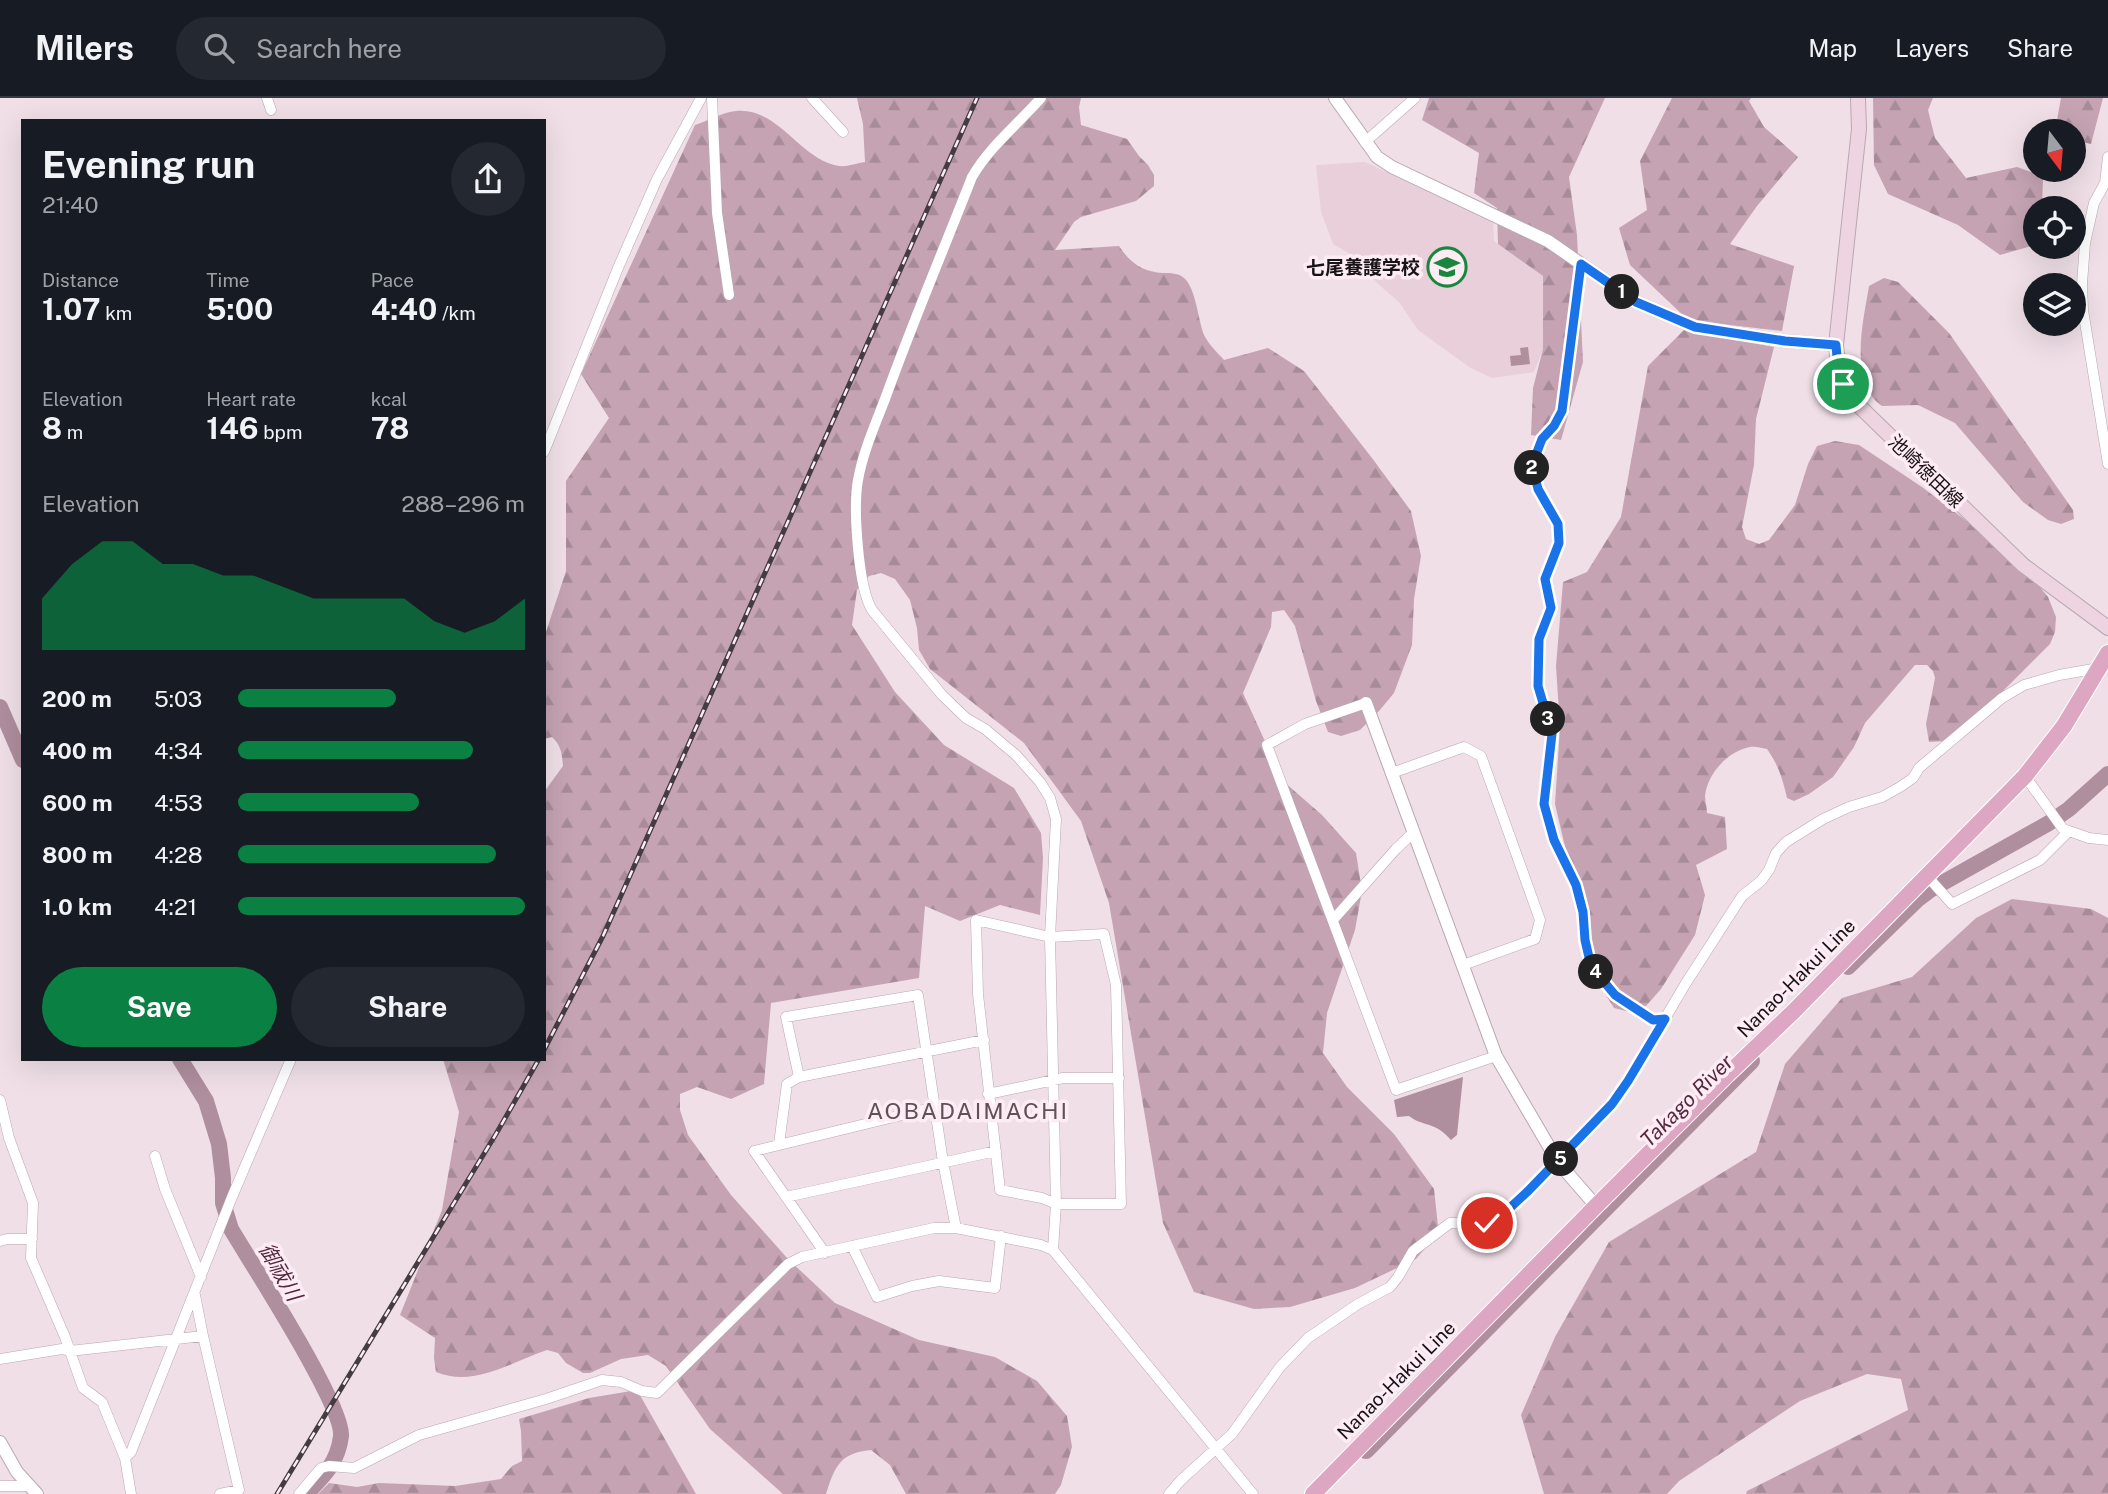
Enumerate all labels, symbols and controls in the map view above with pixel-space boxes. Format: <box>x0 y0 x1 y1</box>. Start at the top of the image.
search box <box>176 17 666 80</box>
text: Milers <box>35 29 134 67</box>
icon: search <box>200 29 238 67</box>
text: Search here <box>256 33 402 64</box>
text: Map <box>1808 34 1857 62</box>
text: Layers <box>1895 34 1969 62</box>
text: Share <box>2007 34 2073 62</box>
north arrow <box>2023 119 2086 182</box>
map controls <box>2023 119 2086 336</box>
text: Evening run <box>42 142 255 187</box>
button: share <box>451 142 525 216</box>
text: 21:40 <box>42 191 99 218</box>
button: locate <box>2023 196 2086 259</box>
school or university icon: 七尾養護学校 <box>1426 246 1468 288</box>
place label: 七尾養護学校 <box>1306 256 1420 278</box>
text: Distance <box>42 269 119 291</box>
text: Time <box>206 269 250 291</box>
text: Pace <box>371 269 414 291</box>
button: layers <box>2023 273 2086 336</box>
pin: 1 <box>1604 274 1640 310</box>
text: 1 <box>1617 280 1626 302</box>
text: 1.07 <box>42 291 101 327</box>
text: 5:00 <box>206 291 273 327</box>
text: 4:40 <box>371 291 437 327</box>
text: km <box>101 302 132 324</box>
text: /km <box>437 302 476 324</box>
pin <box>1813 354 1873 414</box>
icon: arrive <box>1824 365 1862 403</box>
text: Elevation <box>42 388 123 410</box>
text: Heart rate <box>206 388 296 410</box>
text: kcal <box>371 388 407 410</box>
text: 8 <box>42 410 62 446</box>
text: 146 <box>206 410 259 446</box>
text: 78 <box>371 410 409 446</box>
text: m <box>62 421 83 443</box>
text: bpm <box>259 421 302 443</box>
street label: 池崎徳田線 <box>1884 430 1968 512</box>
pin: 2 <box>1514 450 1550 486</box>
text: 2 <box>1525 456 1538 478</box>
text: Elevation <box>42 490 140 517</box>
text: 288–296 m <box>401 490 525 517</box>
text: 200 m <box>42 685 112 712</box>
text: 5:03 <box>154 685 202 712</box>
pin: 3 <box>1530 702 1566 736</box>
text: 3 <box>1541 707 1554 729</box>
text: 400 m <box>42 737 112 764</box>
text: 4:34 <box>154 737 203 764</box>
text: 600 m <box>42 789 112 816</box>
text: 4:53 <box>154 789 203 816</box>
text: 800 m <box>42 841 113 868</box>
text: 4:28 <box>154 841 203 868</box>
text: 1.0 km <box>42 893 112 920</box>
text: 4:21 <box>154 893 197 920</box>
street label: Nanao-Hakui Line <box>1732 914 1860 1042</box>
pin: 4 <box>1578 954 1614 990</box>
text: 4 <box>1589 960 1602 982</box>
button: Save <box>42 967 277 1047</box>
button: Share <box>291 967 525 1047</box>
water label: Takago River <box>1635 1048 1739 1152</box>
district label: AOBADAIMACHI <box>867 1097 1069 1124</box>
pin: 5 <box>1544 1142 1578 1176</box>
text: 5 <box>1554 1147 1567 1169</box>
pin <box>1457 1193 1517 1253</box>
icon: check <box>1468 1204 1506 1242</box>
water label: 御祓川 <box>254 1238 308 1307</box>
street label: Nanao-Hakui Line <box>1332 1316 1460 1444</box>

